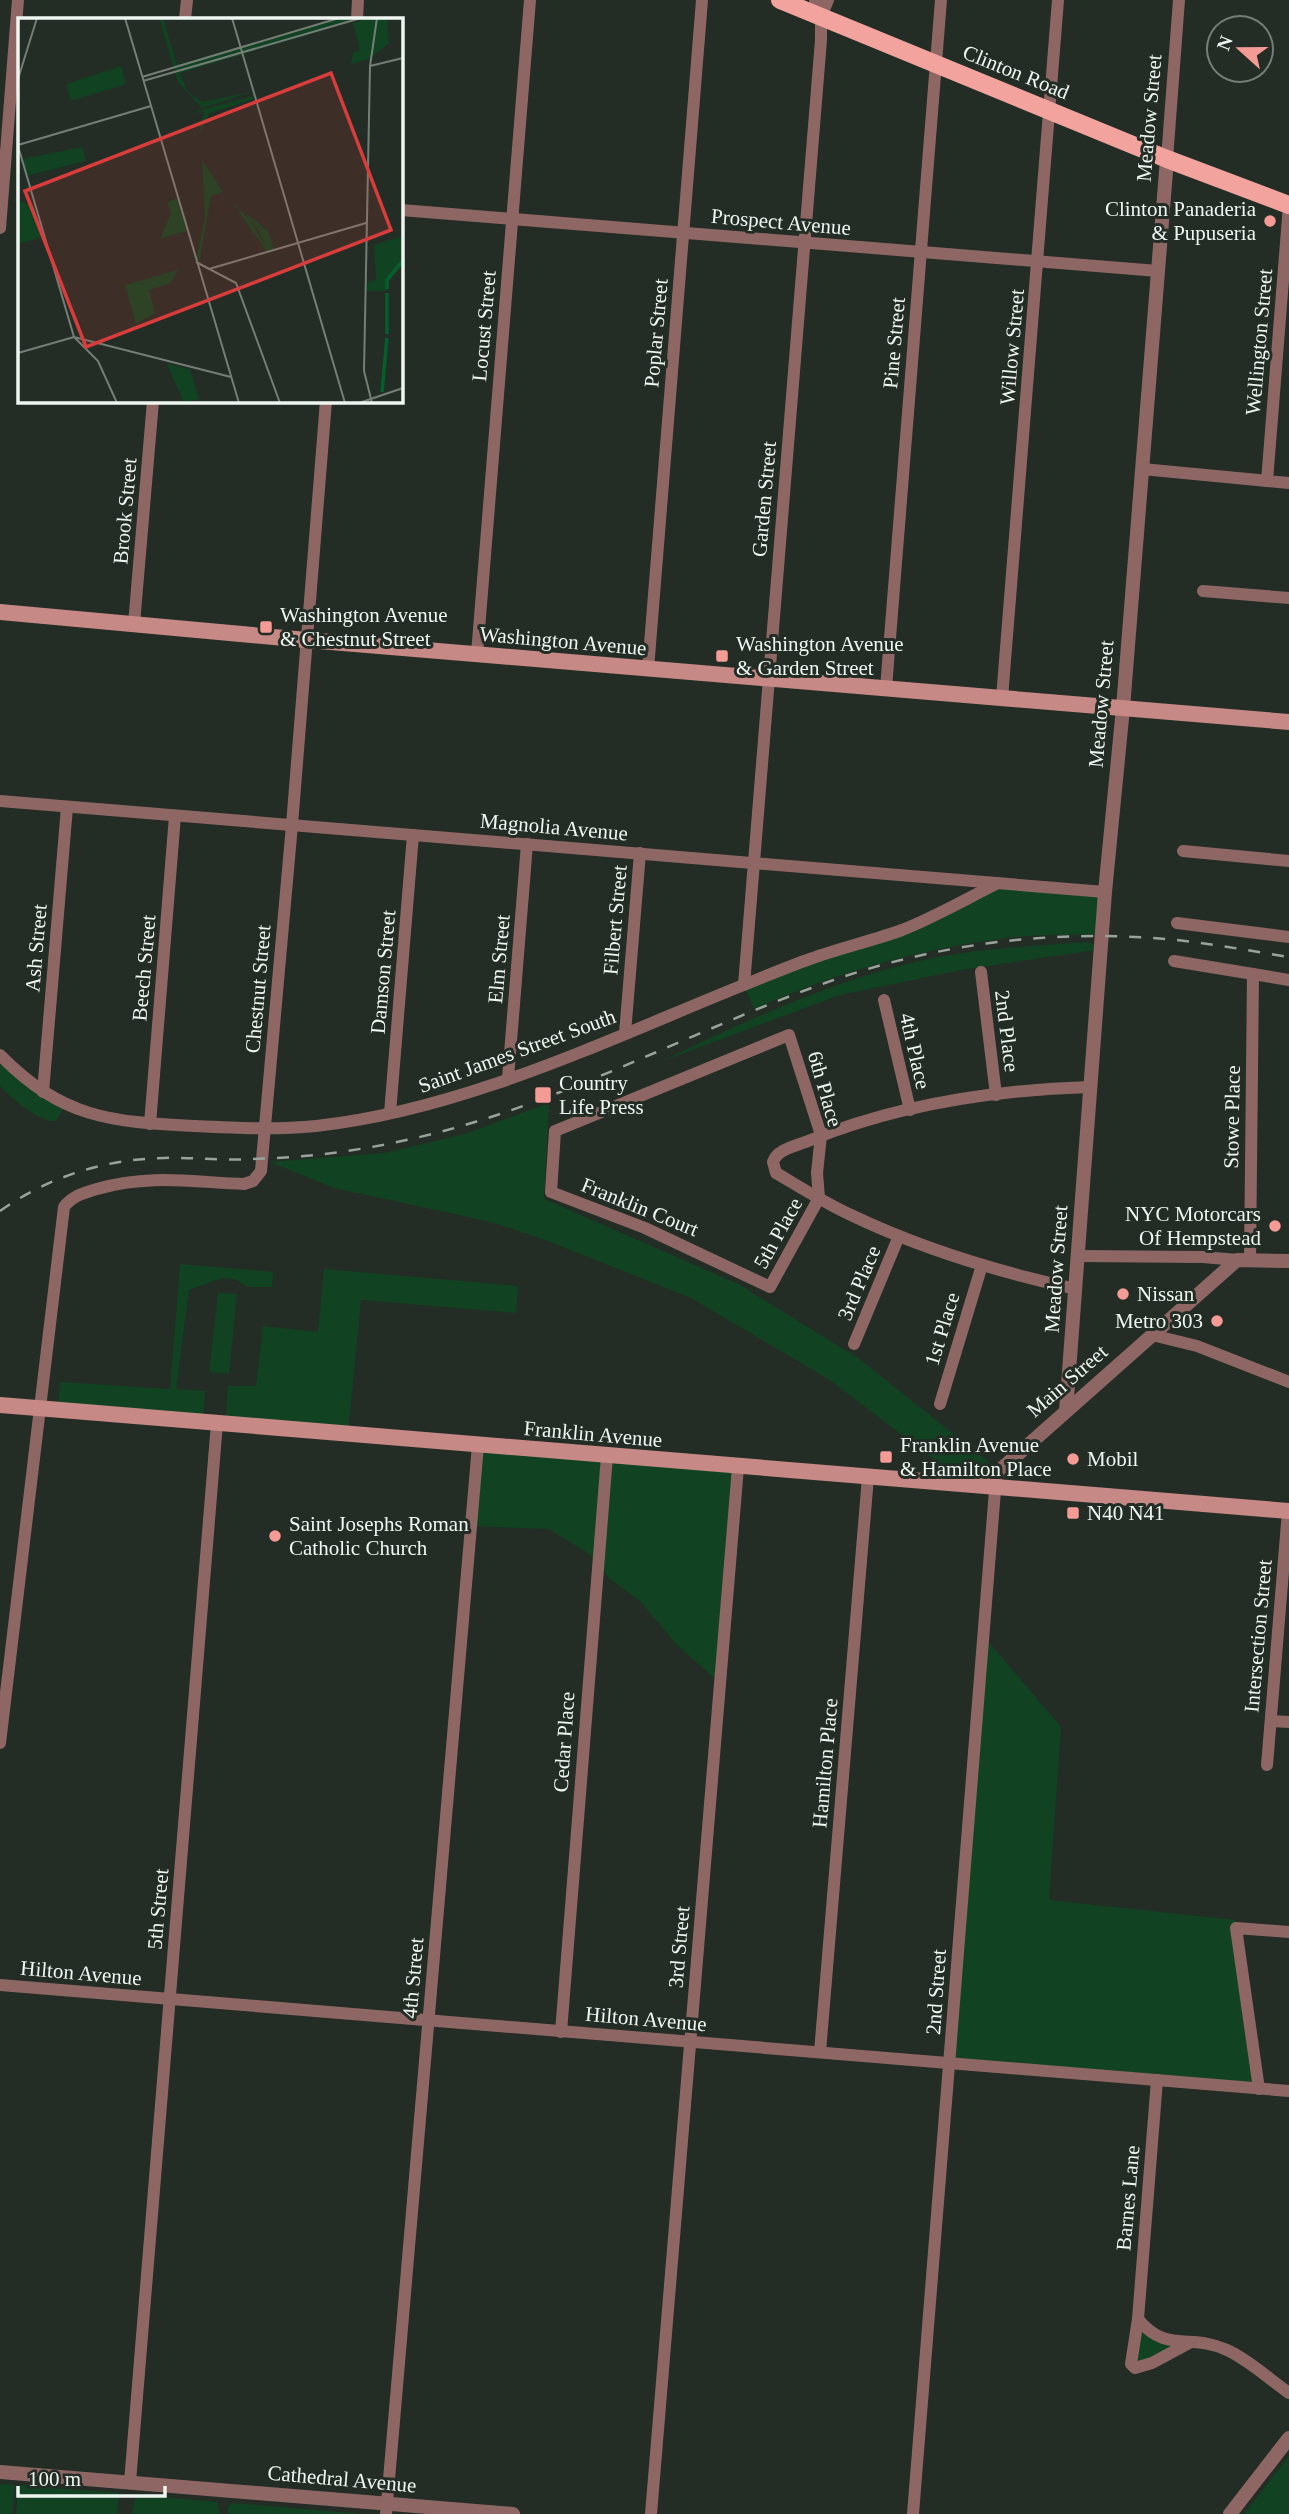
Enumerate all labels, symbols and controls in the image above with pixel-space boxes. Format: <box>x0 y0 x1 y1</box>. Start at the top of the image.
north arrow <box>1205 14 1275 84</box>
inset map <box>18 18 402 402</box>
text: N <box>1212 33 1237 53</box>
street label: Clinton Road <box>959 40 1073 104</box>
street label: Meadow Street <box>1131 53 1167 183</box>
place label: Clinton Panaderia & Pupuseria <box>1105 197 1257 245</box>
street label: Prospect Avenue <box>710 204 852 240</box>
marker: Clinton Panaderia & Pupuseria <box>1262 213 1278 229</box>
street label: Wellington Street <box>1241 268 1277 416</box>
street label: Locust Street <box>467 269 501 383</box>
street label: Poplar Street <box>639 277 673 388</box>
street label: Willow Street <box>995 288 1029 406</box>
street label: Pine Street <box>878 296 910 390</box>
street label: Garden Street <box>747 440 781 558</box>
street label: Brook Street <box>108 457 142 565</box>
place label: Washington Avenue & Chestnut Street <box>280 603 448 651</box>
marker: Washington Avenue & Chestnut Street <box>258 619 274 635</box>
street label: Washington Avenue <box>478 622 648 660</box>
place label: Washington Avenue & Garden Street <box>736 632 904 680</box>
street label: Meadow Street <box>1083 639 1119 769</box>
marker: Washington Avenue & Garden Street <box>714 648 730 664</box>
street label: Magnolia Avenue <box>479 809 629 845</box>
street label: Filbert Street <box>598 864 632 976</box>
street label: Ash Street <box>20 903 52 993</box>
street label: Damson Street <box>366 909 400 1035</box>
street label: Elm Street <box>483 913 515 1004</box>
street label: Beech Street <box>127 914 161 1022</box>
street label: Chestnut Street <box>240 924 276 1054</box>
street label: 2nd Place <box>990 989 1024 1073</box>
street label: Saint James Street South <box>415 1004 619 1098</box>
street label: 4th Place <box>895 1011 935 1091</box>
street label: 6th Place <box>803 1048 847 1130</box>
street label: Stowe Place <box>1219 1065 1245 1169</box>
place label: Country Life Press <box>559 1071 644 1119</box>
marker: Country Life Press <box>533 1085 553 1105</box>
street label: Franklin Court <box>578 1173 702 1241</box>
street label: 5th Place <box>749 1193 807 1273</box>
place label: NYC Motorcars Of Hempstead <box>1125 1202 1261 1250</box>
street label: Meadow Street <box>1040 1204 1072 1334</box>
marker: NYC Motorcars Of Hempstead <box>1267 1218 1283 1234</box>
street label: 3rd Place <box>833 1242 885 1324</box>
place label: Nissan <box>1137 1282 1195 1306</box>
marker: Nissan <box>1115 1286 1131 1302</box>
street label: 1st Place <box>920 1290 964 1368</box>
place label: Metro 303 <box>1115 1309 1203 1333</box>
marker: Metro 303 <box>1209 1313 1225 1329</box>
street label: Main Street <box>1022 1340 1112 1422</box>
street label: Franklin Avenue <box>523 1416 663 1452</box>
place label: Franklin Avenue & Hamilton Place <box>900 1433 1052 1481</box>
place label: Mobil <box>1087 1447 1139 1471</box>
marker: Franklin Avenue & Hamilton Place <box>878 1449 894 1465</box>
marker: Mobil <box>1065 1451 1081 1467</box>
place label: N40 N41 <box>1087 1501 1165 1525</box>
marker: N40 N41 <box>1065 1505 1081 1521</box>
place label: Saint Josephs Roman Catholic Church <box>289 1512 469 1560</box>
marker: Saint Josephs Roman Catholic Church <box>267 1528 283 1544</box>
street label: Intersection Street <box>1239 1558 1277 1713</box>
street label: Cedar Place <box>549 1691 579 1793</box>
street label: Hamilton Place <box>807 1697 843 1829</box>
street label: 5th Street <box>143 1867 174 1950</box>
street label: 3rd Street <box>663 1905 695 1989</box>
street label: 4th Street <box>398 1936 429 2019</box>
street label: 2nd Street <box>921 1948 951 2036</box>
street label: Hilton Avenue <box>19 1956 143 1990</box>
street label: Hilton Avenue <box>584 2002 708 2036</box>
street label: Barnes Lane <box>1111 2144 1145 2252</box>
scale bar <box>18 2454 164 2498</box>
street label: Cathedral Avenue <box>266 2461 418 2497</box>
text: 100 m <box>28 2467 81 2491</box>

